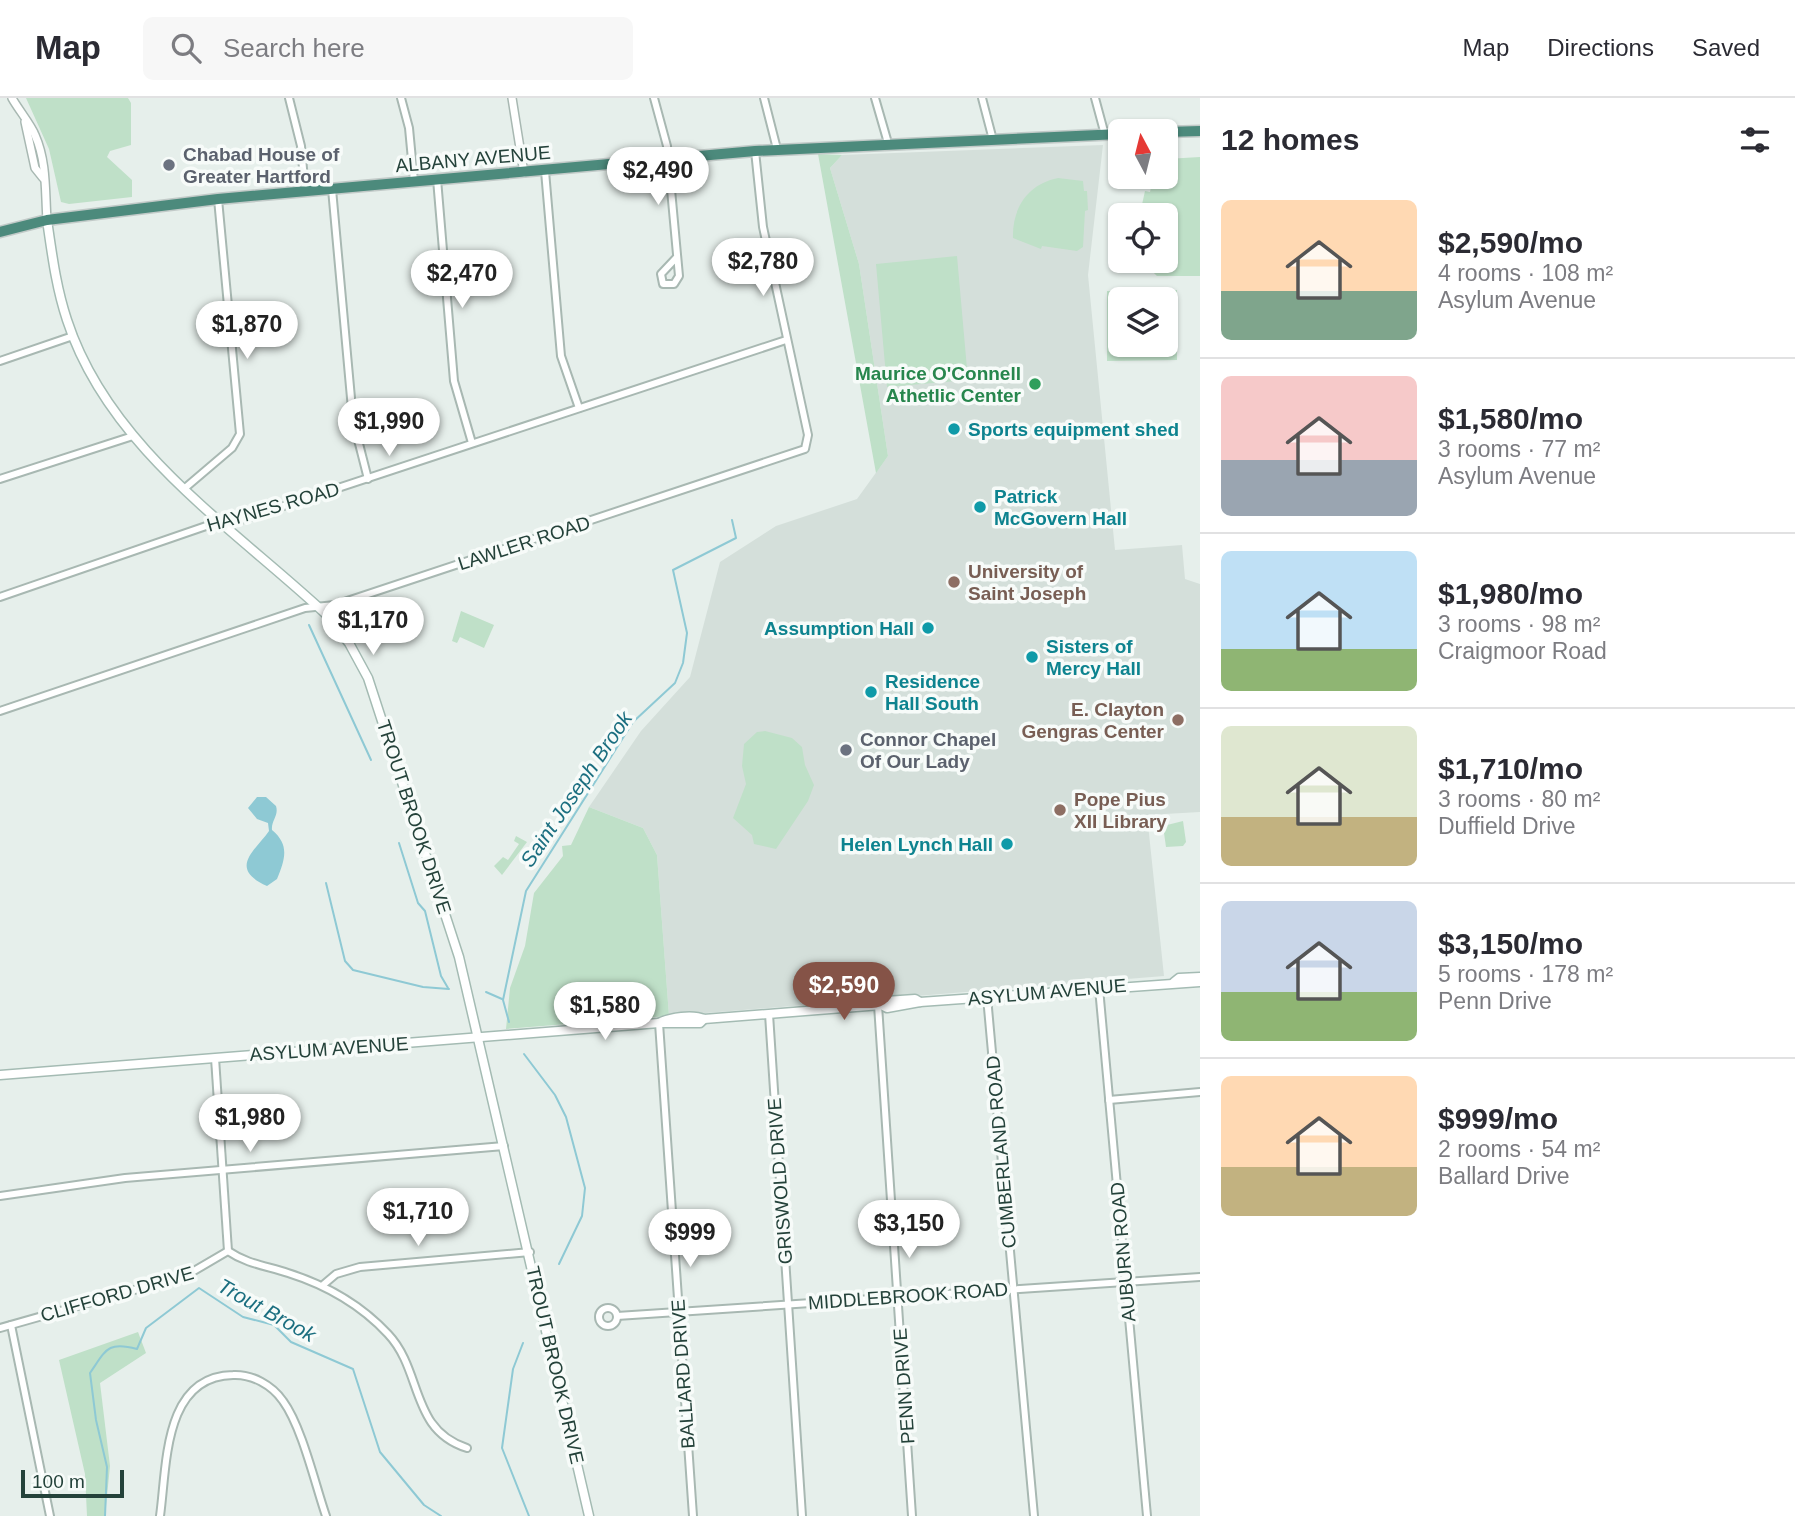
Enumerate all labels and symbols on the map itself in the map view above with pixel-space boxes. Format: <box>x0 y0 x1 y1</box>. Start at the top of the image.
north arrow <box>1108 119 1178 189</box>
street label: ALBANY AVENUE <box>395 142 551 176</box>
place label: Chabad House of Greater Hartford <box>183 144 340 187</box>
pin: $2,490 <box>601 148 715 207</box>
marker: Chabad House of Greater Hartford <box>161 157 177 173</box>
pin: $2,780 <box>706 238 820 298</box>
pin: $2,470 <box>405 250 519 310</box>
pin: $1,870 <box>190 302 304 361</box>
place label: Maurice O'Connell Athetlic Center <box>855 363 1022 406</box>
marker: Maurice O'Connell Athetlic Center <box>1027 376 1043 392</box>
pin: $1,990 <box>332 398 446 458</box>
place label: Sports equipment shed <box>968 419 1179 440</box>
marker: Sports equipment shed <box>946 421 962 437</box>
street label: HAYNES ROAD <box>204 478 342 536</box>
place label: Patrick McGovern Hall <box>994 486 1127 529</box>
marker: Patrick McGovern Hall <box>972 499 988 515</box>
street label: LAWLER ROAD <box>455 512 593 574</box>
place label: University of Saint Joseph <box>968 561 1086 604</box>
marker: University of Saint Joseph <box>946 574 962 590</box>
pin: $1,170 <box>316 598 430 657</box>
place label: Assumption Hall <box>764 618 914 639</box>
marker: Assumption Hall <box>920 620 936 636</box>
place label: Sisters of Mercy Hall <box>1046 636 1141 679</box>
marker: Sisters of Mercy Hall <box>1024 649 1040 665</box>
place label: Residence Hall South <box>885 671 980 714</box>
marker: Residence Hall South <box>863 684 879 700</box>
place label: E. Clayton Gengras Center <box>1021 699 1165 742</box>
water label: Saint Joseph Brook <box>516 706 637 871</box>
marker: E. Clayton Gengras Center <box>1170 712 1186 728</box>
street label: TROUT BROOK DRIVE <box>373 718 455 916</box>
place label: Connor Chapel Of Our Lady <box>860 729 996 772</box>
marker: Connor Chapel Of Our Lady <box>838 742 854 758</box>
place label: Pope Pius XII Library <box>1074 789 1167 832</box>
marker: Pope Pius XII Library <box>1052 802 1068 818</box>
place label: Helen Lynch Hall <box>841 834 993 855</box>
marker: Helen Lynch Hall <box>999 836 1015 852</box>
pin: $2,590 <box>787 962 901 1022</box>
street label: ASYLUM AVENUE <box>967 975 1127 1009</box>
pin: $1,580 <box>548 982 662 1042</box>
street label: ASYLUM AVENUE <box>249 1033 409 1065</box>
street label: CUMBERLAND ROAD <box>982 1055 1020 1249</box>
pin: $1,980 <box>193 1094 307 1154</box>
street label: GRISWOLD DRIVE <box>764 1097 796 1265</box>
street label: AUBURN ROAD <box>1106 1181 1140 1323</box>
pin: $1,710 <box>361 1188 475 1248</box>
pin: $3,150 <box>852 1200 966 1260</box>
pin: $999 <box>649 1210 731 1269</box>
street label: CLIFFORD DRIVE <box>38 1262 196 1326</box>
street label: TROUT BROOK DRIVE <box>522 1264 588 1466</box>
water label: Trout Brook <box>214 1274 321 1347</box>
street label: MIDDLEBROOK ROAD <box>807 1279 1009 1313</box>
street label: BALLARD DRIVE <box>667 1298 699 1450</box>
street label: PENN DRIVE <box>889 1327 919 1445</box>
scale bar <box>21 1467 124 1499</box>

